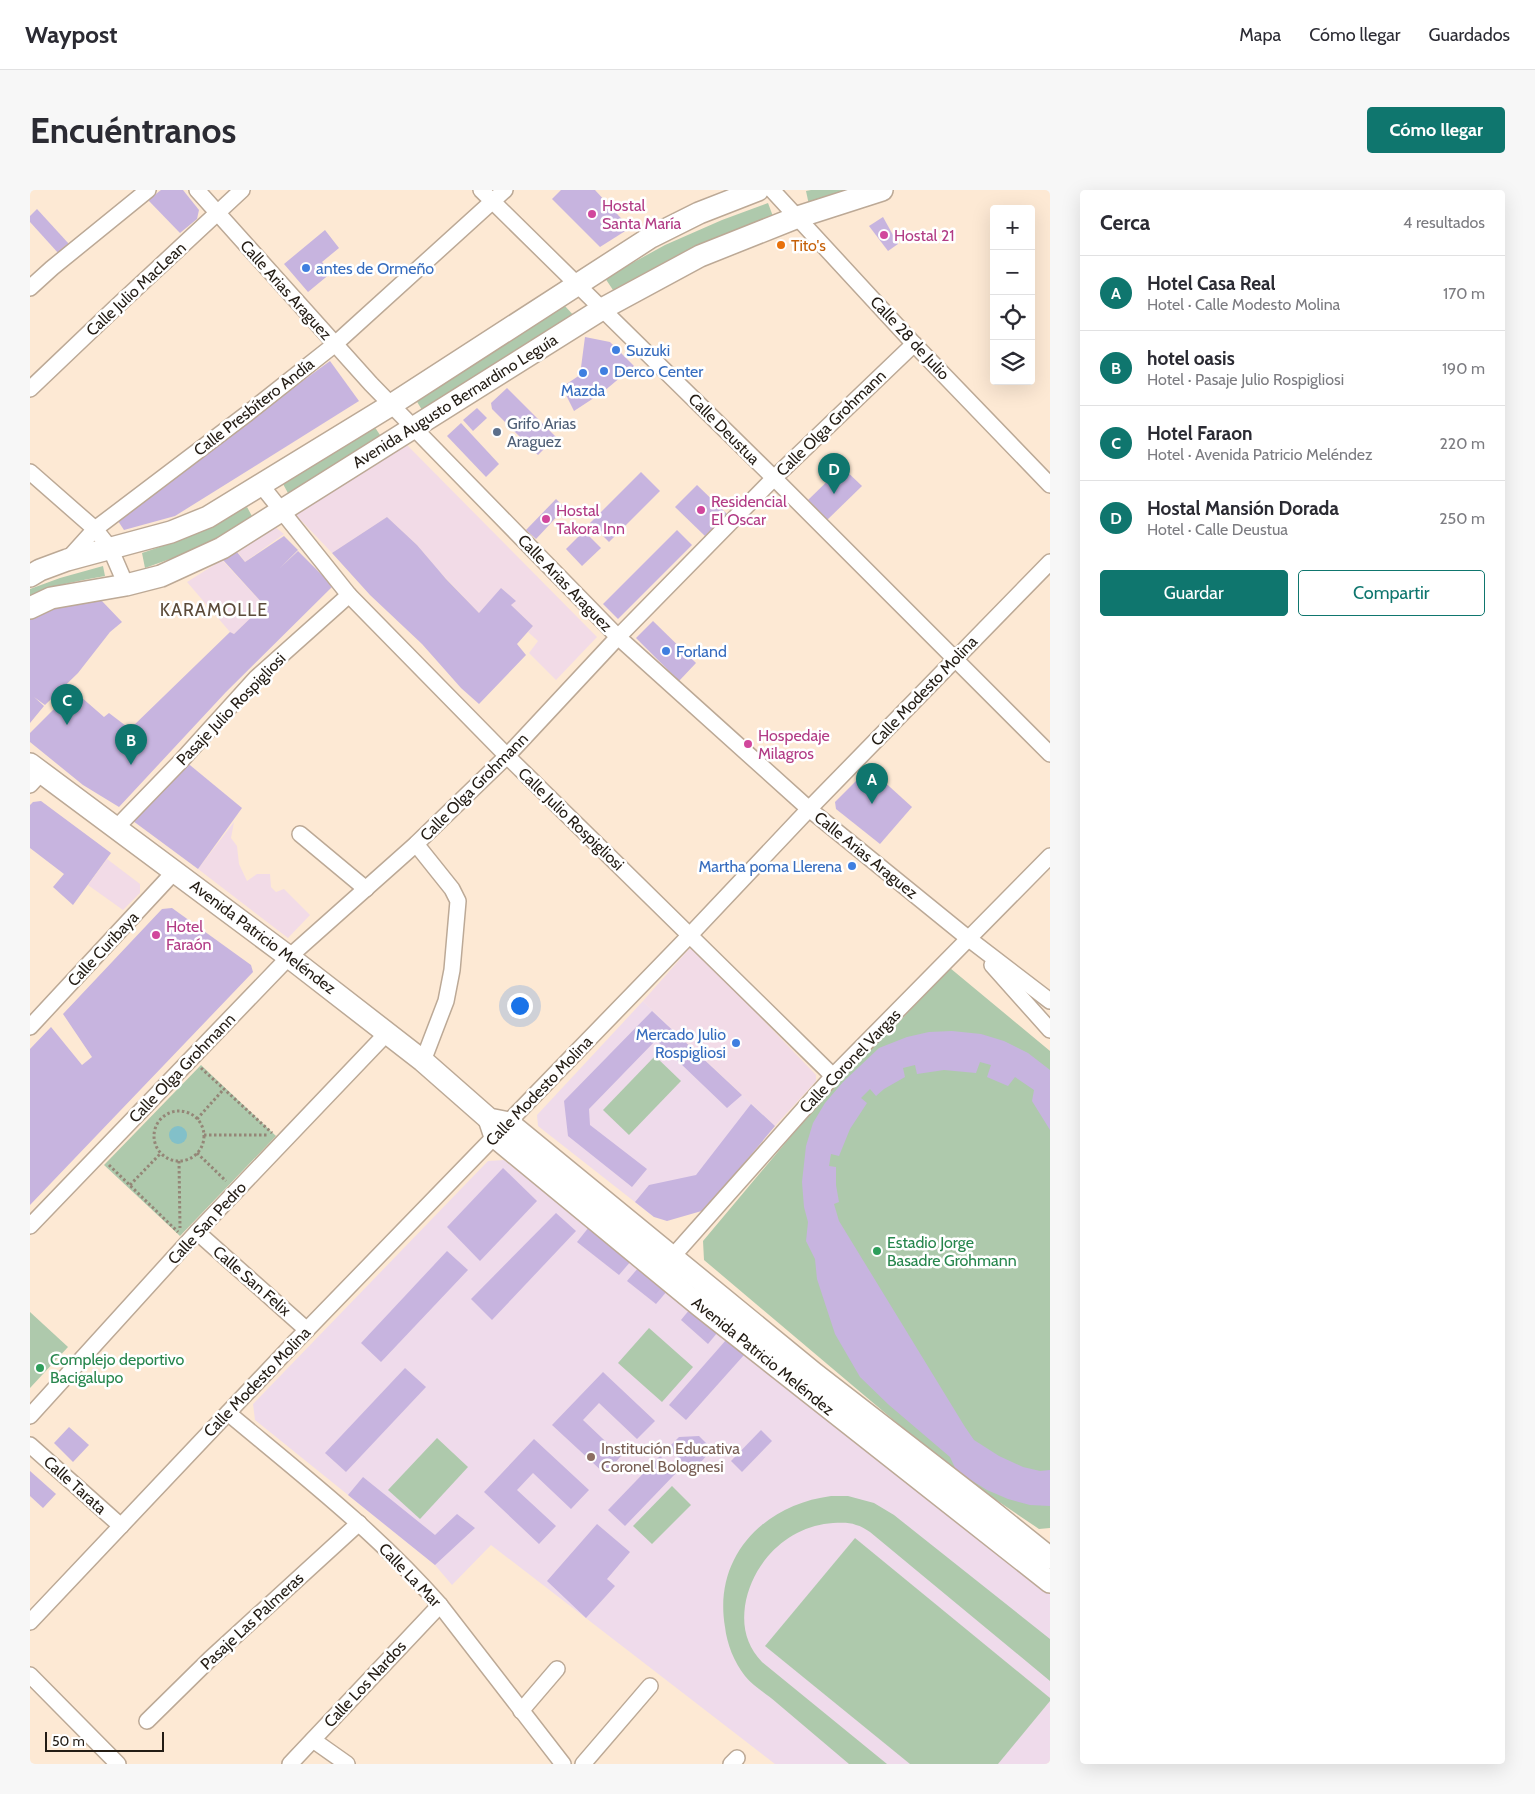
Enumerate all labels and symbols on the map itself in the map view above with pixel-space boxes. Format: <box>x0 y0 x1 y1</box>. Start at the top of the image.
place label: Hostal Santa María <box>602 196 682 233</box>
marker: Hostal Santa María <box>586 208 598 220</box>
place label: Hostal 21 <box>894 226 955 245</box>
marker: Hostal 21 <box>878 229 890 241</box>
street label: Calle Arias Araguez <box>236 236 336 344</box>
place label: Tito's <box>791 236 826 255</box>
street label: Calle Julio MacLean <box>82 238 190 340</box>
marker: Tito's <box>775 239 787 251</box>
place label: antes de Ormeño <box>316 259 434 278</box>
marker: antes de Ormeño <box>300 262 312 274</box>
street label: Calle 28 de Julio <box>866 292 954 384</box>
street label: Avenida Augusto Bernardino Leguía <box>349 330 561 472</box>
place label: Suzuki <box>626 341 670 360</box>
marker: Suzuki <box>610 344 622 356</box>
street label: Calle Presbítero Andía <box>190 354 318 460</box>
place label: Derco Center <box>614 362 704 381</box>
marker: Derco Center <box>598 365 610 377</box>
street label: Calle Olga Grohmann <box>772 366 890 480</box>
marker: Mazda <box>577 367 589 379</box>
place label: Mazda <box>561 381 606 400</box>
street label: Calle Deustua <box>684 389 764 469</box>
place label: Grifo Arias Araguez <box>507 414 577 451</box>
marker: Grifo Arias Araguez <box>491 426 503 438</box>
pin: D <box>818 453 850 494</box>
place label: Residencial El Oscar <box>711 492 787 529</box>
place label: Hostal Takora Inn <box>556 501 625 538</box>
marker: Residencial El Oscar <box>695 504 707 516</box>
marker: Hostal Takora Inn <box>540 513 552 525</box>
street label: Calle Arias Araguez <box>514 531 616 636</box>
district label: KARAMOLLE <box>160 599 268 621</box>
street label: Calle Modesto Molina <box>867 632 981 750</box>
place label: Forland <box>676 642 727 661</box>
marker: Forland <box>660 645 672 657</box>
street label: Pasaje Julio Rospigliosi <box>172 649 290 769</box>
pin: C <box>51 684 83 725</box>
pin: B <box>115 724 147 765</box>
place label: Hospedaje Milagros <box>758 726 830 763</box>
street label: Calle Olga Grohmann <box>416 729 532 845</box>
marker: Hospedaje Milagros <box>742 738 754 750</box>
pin: A <box>856 763 888 804</box>
street label: Calle Julio Rospigliosi <box>514 764 628 874</box>
street label: Calle Arias Araguez <box>810 807 922 903</box>
place label: Martha poma Llerena <box>698 857 842 876</box>
marker: Martha poma Llerena <box>846 860 858 872</box>
street label: Avenida Patricio Meléndez <box>186 876 340 998</box>
street label: Calle Curibaya <box>64 907 143 990</box>
place label: Hotel Faraón <box>166 917 212 954</box>
marker: Hotel Faraón <box>150 929 162 941</box>
your location <box>507 993 533 1019</box>
street label: Calle Coronel Vargas <box>795 1005 905 1117</box>
street label: Calle Olga Grohmann <box>125 1009 239 1127</box>
place label: Mercado Julio Rospigliosi <box>636 1025 726 1062</box>
street label: Calle Modesto Molina <box>482 1032 596 1150</box>
marker: Mercado Julio Rospigliosi <box>730 1037 742 1049</box>
street label: Calle San Pedro <box>164 1178 250 1268</box>
place label: Estadio Jorge Basadre Grohmann <box>887 1233 1017 1270</box>
street label: Calle San Felix <box>209 1242 295 1320</box>
marker: Estadio Jorge Basadre Grohmann <box>871 1245 883 1257</box>
street label: Avenida Patricio Meléndez <box>688 1293 838 1420</box>
street label: Calle Modesto Molina <box>200 1323 314 1441</box>
place label: Complejo deportivo Bacigalupo <box>50 1350 184 1387</box>
marker: Complejo deportivo Bacigalupo <box>34 1362 46 1374</box>
place label: Institución Educativa Coronel Bolognesi <box>601 1439 740 1476</box>
marker: Institución Educativa Coronel Bolognesi <box>585 1451 597 1463</box>
street label: Calle Tarata <box>40 1452 110 1518</box>
street label: Calle La Mar <box>375 1539 446 1612</box>
street label: Pasaje Las Palmeras <box>197 1568 308 1674</box>
street label: Calle Los Nardos <box>320 1636 410 1731</box>
scale bar <box>45 1729 164 1752</box>

